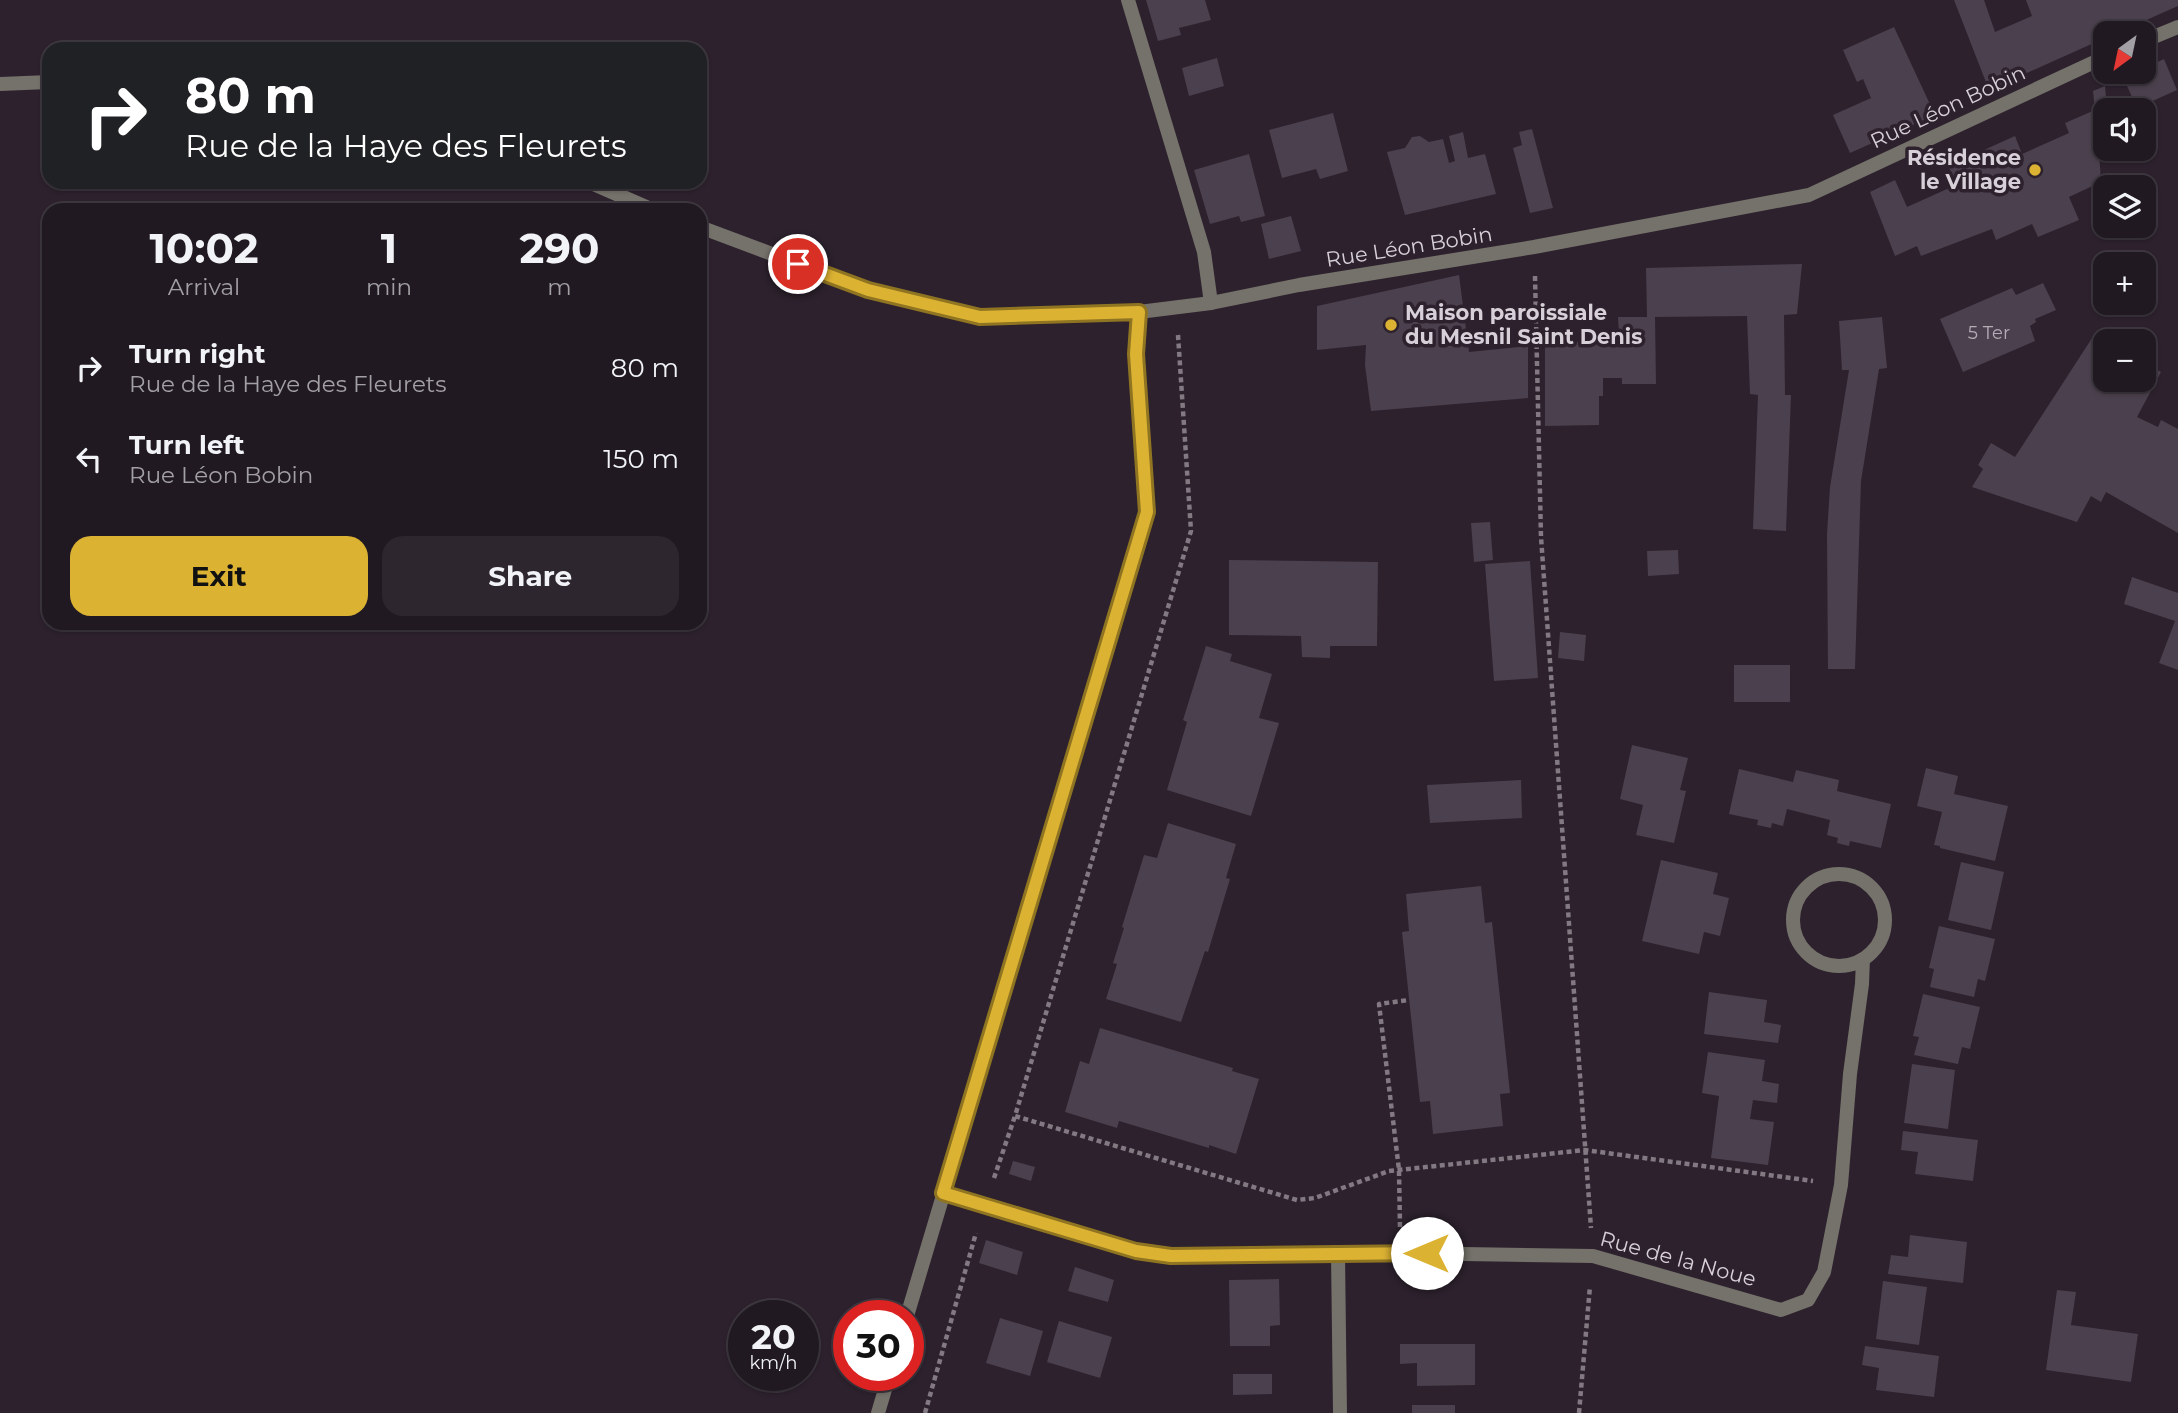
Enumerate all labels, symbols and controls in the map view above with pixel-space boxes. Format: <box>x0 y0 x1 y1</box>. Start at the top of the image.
north arrow <box>2093 21 2156 84</box>
map controls <box>2093 21 2156 392</box>
street label: Rue Léon Bobin <box>1866 60 2029 153</box>
text: 80 m <box>185 66 316 125</box>
icon: right <box>70 70 161 161</box>
button: sound <box>2093 98 2156 161</box>
text: Rue de la Haye des Fleurets <box>185 126 627 165</box>
place label: Résidence le Village <box>1907 145 2021 194</box>
marker: Résidence le Village <box>2027 162 2043 178</box>
button: layers <box>2093 175 2156 238</box>
street label: Rue Léon Bobin <box>1324 221 1494 272</box>
text: 10:02 <box>149 222 259 274</box>
text: 1 <box>381 222 397 274</box>
text: 290 <box>519 222 600 274</box>
pin <box>768 234 828 294</box>
icon: arrive <box>779 245 817 283</box>
button: + <box>2093 252 2156 315</box>
text: Arrival <box>168 273 240 301</box>
text: min <box>366 273 412 301</box>
text: m <box>547 273 572 301</box>
place label: Maison paroissiale du Mesnil Saint Denis <box>1405 300 1642 349</box>
marker: Maison paroissiale du Mesnil Saint Denis <box>1383 317 1399 333</box>
house number: 5 Ter <box>1968 322 2010 344</box>
button: − <box>2093 329 2156 392</box>
text: Turn right <box>129 338 265 370</box>
icon: right <box>70 349 108 387</box>
text: 80 m <box>611 352 679 384</box>
text: Rue de la Haye des Fleurets <box>129 370 446 398</box>
text: Turn left <box>129 429 245 461</box>
icon: left <box>70 440 108 478</box>
text: 150 m <box>603 443 679 475</box>
text: Rue Léon Bobin <box>129 461 313 489</box>
button: Exit <box>70 536 368 616</box>
button: Share <box>382 536 679 616</box>
position arrow <box>1390 1216 1464 1290</box>
street label: Rue de la Noue <box>1597 1226 1759 1291</box>
speed limit sign: 30 <box>833 1300 924 1391</box>
text: 20 <box>751 1315 796 1358</box>
text: km/h <box>749 1352 798 1374</box>

